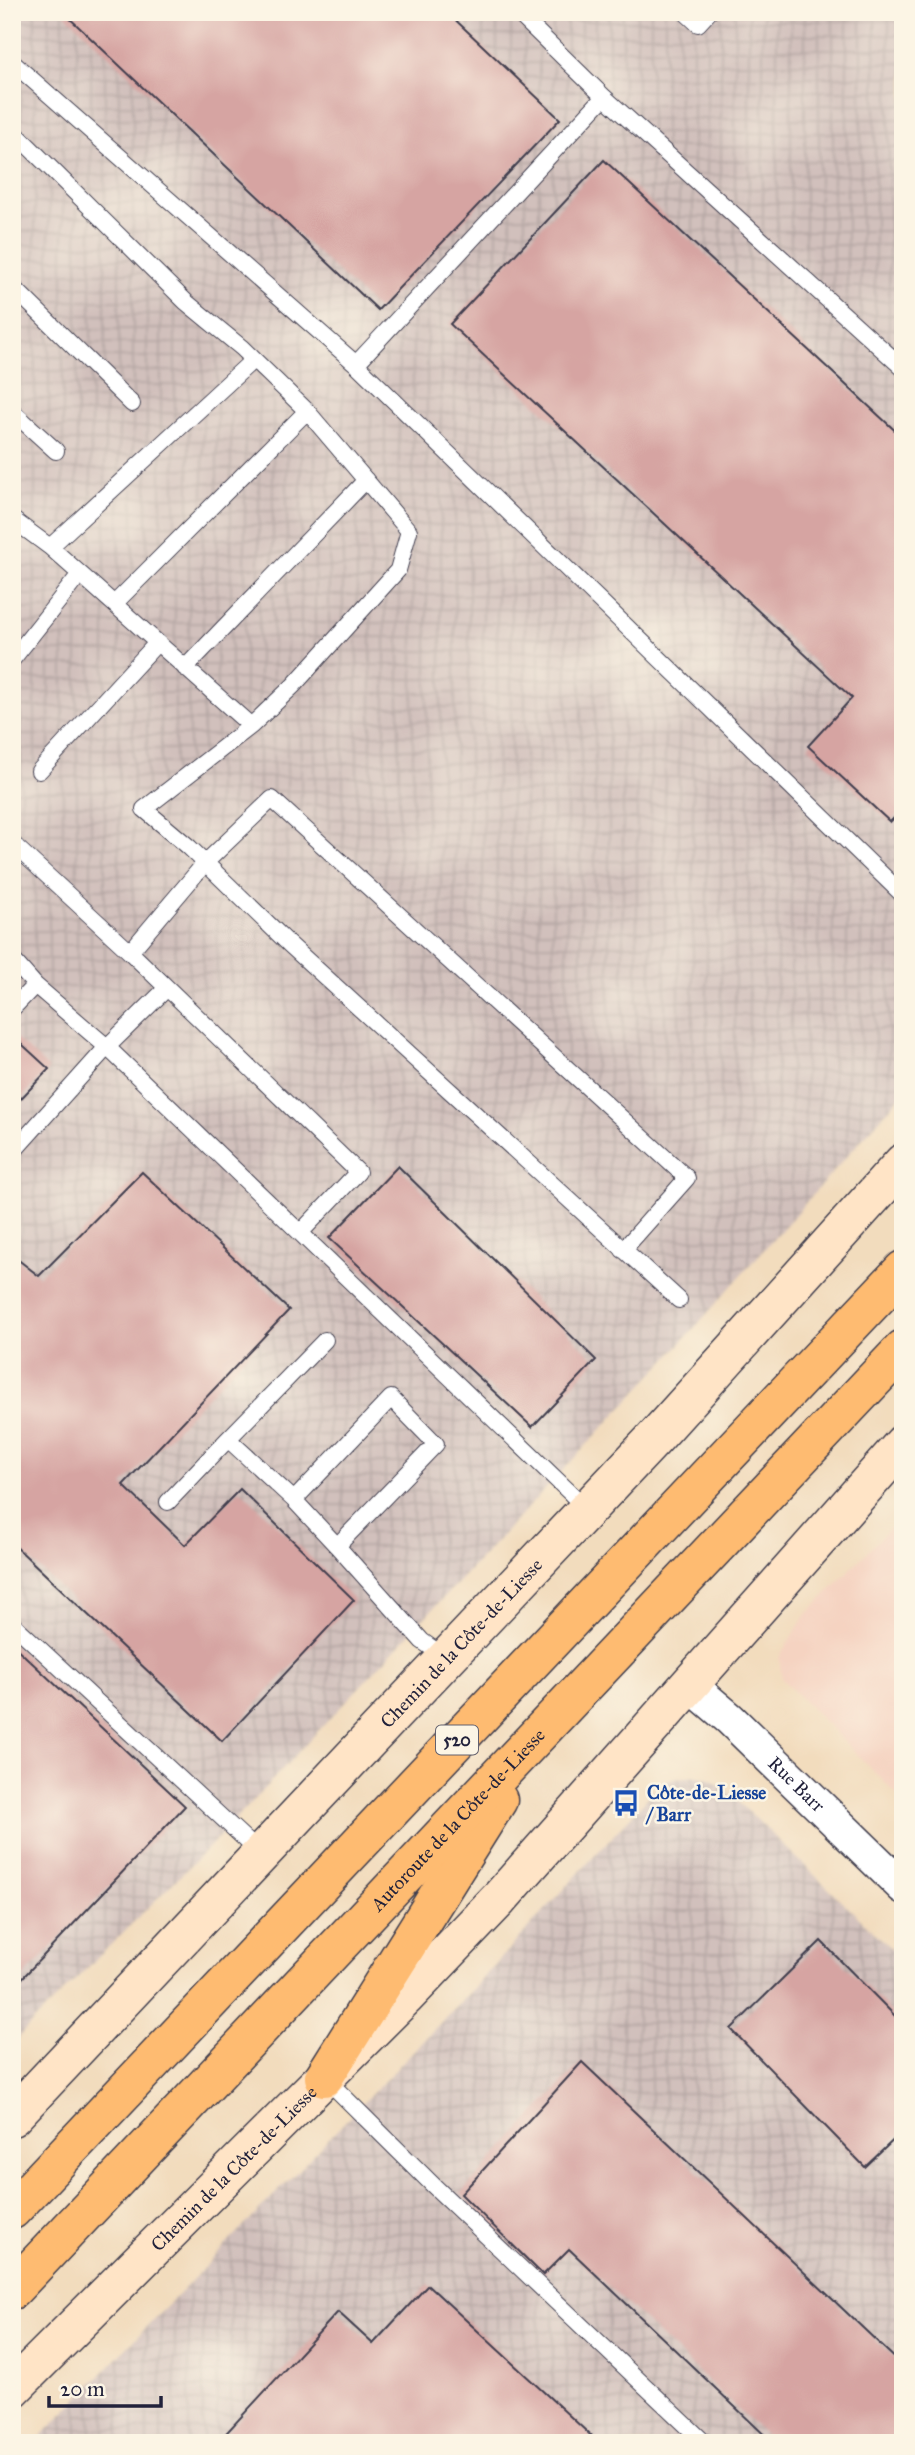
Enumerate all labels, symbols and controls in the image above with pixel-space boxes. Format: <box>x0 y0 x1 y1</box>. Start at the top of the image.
street label: Chemin de la Côte-de-Liesse <box>375 1553 547 1732</box>
street label: Autoroute de la Côte-de-Liesse <box>365 1723 549 1916</box>
road number: 520 <box>436 1726 478 1755</box>
street label: Rue Barr <box>764 1751 831 1817</box>
place label: Côte-de-Liesse / Barr <box>645 1781 766 1826</box>
bus stop icon: Côte-de-Liesse / Barr <box>611 1788 641 1818</box>
street label: Chemin de la Côte-de-Liesse <box>146 2080 321 2256</box>
scale bar <box>49 2364 161 2408</box>
text: 20 m <box>60 2376 105 2402</box>

